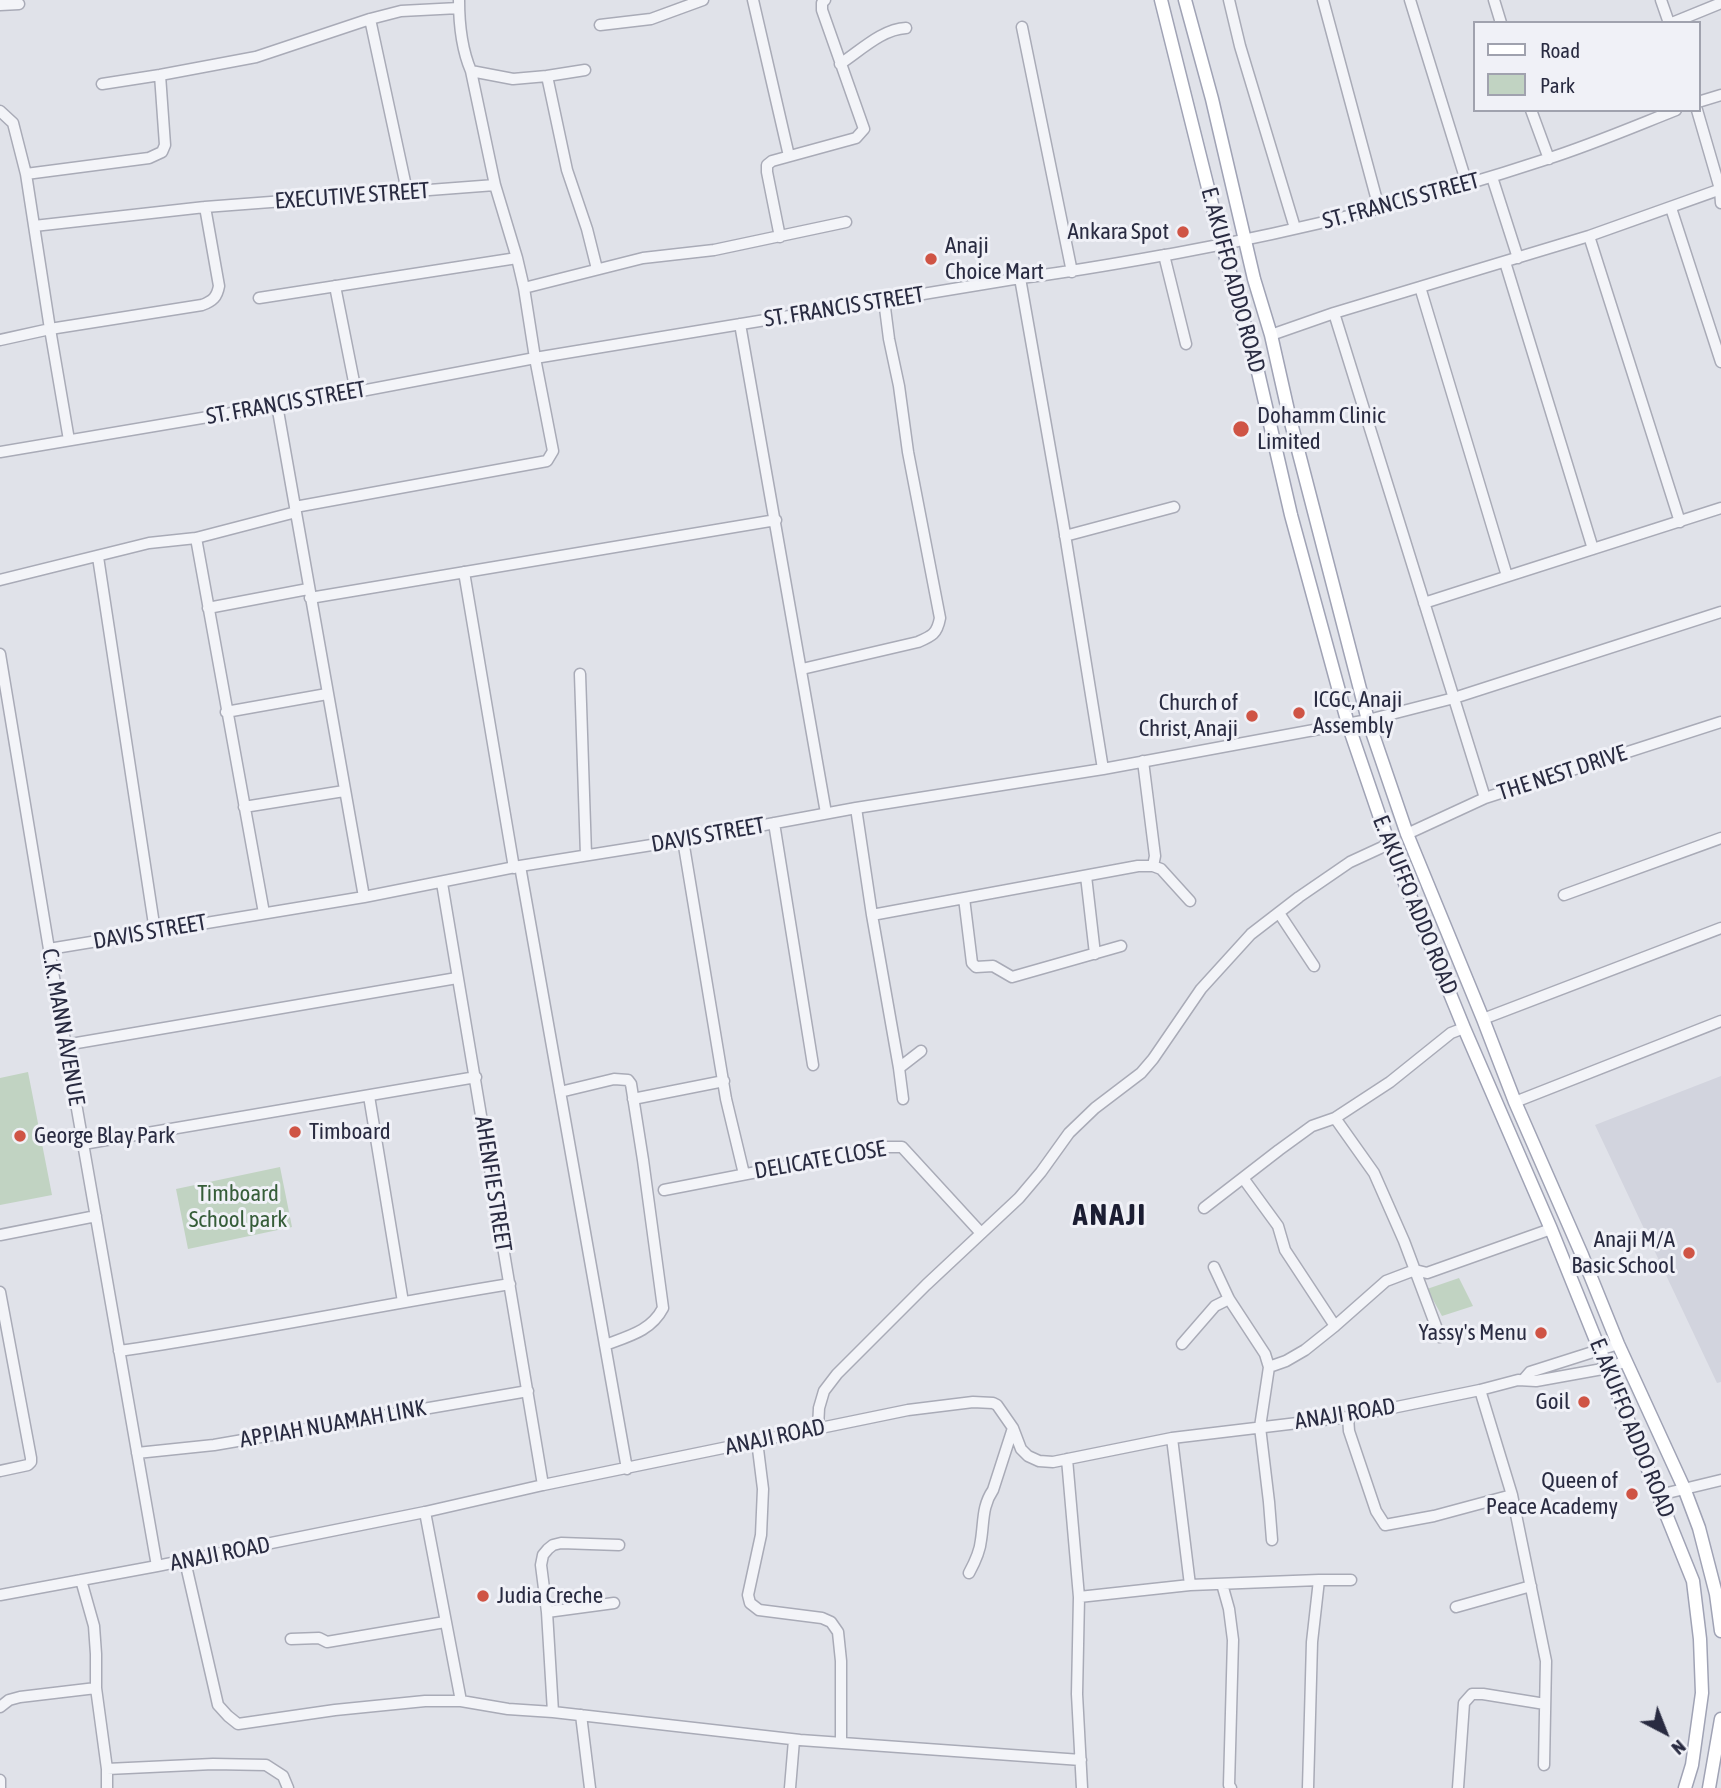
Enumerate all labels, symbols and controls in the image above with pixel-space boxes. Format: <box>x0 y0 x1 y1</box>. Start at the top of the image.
legend <box>1472 21 1700 112</box>
text: Road <box>1540 38 1580 62</box>
text: Park <box>1540 73 1575 97</box>
street label: ST. FRANCIS STREET <box>1319 167 1483 235</box>
street label: EXECUTIVE STREET <box>274 177 430 215</box>
street label: E. AKUFFO ADDO ROAD <box>1195 184 1271 376</box>
place label: Ankara Spot <box>1068 218 1169 246</box>
marker: Ankara Spot <box>1175 224 1191 240</box>
place label: Anaji Choice Mart <box>945 232 1044 286</box>
marker: Anaji Choice Mart <box>923 251 939 267</box>
street label: ST. FRANCIS STREET <box>762 281 926 333</box>
street label: ST. FRANCIS STREET <box>204 375 368 431</box>
place label: Dohamm Clinic Limited <box>1257 402 1386 456</box>
marker: Dohamm Clinic Limited <box>1231 419 1251 439</box>
place label: ICGC, Anaji Assembly <box>1313 686 1402 740</box>
place label: Church of Christ, Anaji <box>1139 689 1238 743</box>
marker: ICGC, Anaji Assembly <box>1291 705 1307 721</box>
marker: Church of Christ, Anaji <box>1244 708 1260 724</box>
street label: THE NEST DRIVE <box>1494 739 1630 807</box>
street label: DAVIS STREET <box>649 811 767 859</box>
street label: E. AKUFFO ADDO ROAD <box>1366 811 1464 999</box>
street label: DAVIS STREET <box>91 908 209 956</box>
street label: C.K. MANN AVENUE <box>36 946 90 1108</box>
street label: AHENFIE STREET <box>469 1114 517 1254</box>
place label: Timboard <box>309 1118 391 1146</box>
place label: George Blay Park <box>34 1122 175 1150</box>
marker: Timboard <box>287 1124 303 1140</box>
marker: George Blay Park <box>12 1128 28 1144</box>
street label: DELICATE CLOSE <box>752 1135 888 1185</box>
park label: Timboard School park <box>189 1180 287 1234</box>
district label: ANAJI <box>1073 1198 1147 1234</box>
place label: Anaji M/A Basic School <box>1571 1226 1675 1280</box>
marker: Anaji M/A Basic School <box>1681 1245 1697 1261</box>
place label: Yassy's Menu <box>1419 1319 1527 1347</box>
marker: Yassy's Menu <box>1533 1325 1549 1341</box>
street label: E. AKUFFO ADDO ROAD <box>1583 1334 1681 1522</box>
place label: Goil <box>1536 1388 1570 1416</box>
street label: ANAJI ROAD <box>1293 1392 1397 1436</box>
street label: APPIAH NUAMAH LINK <box>238 1394 428 1454</box>
marker: Goil <box>1576 1394 1592 1410</box>
street label: ANAJI ROAD <box>723 1413 827 1461</box>
place label: Queen of Peace Academy <box>1486 1467 1618 1521</box>
marker: Queen of Peace Academy <box>1624 1486 1640 1502</box>
street label: ANAJI ROAD <box>168 1531 272 1577</box>
place label: Judia Creche <box>497 1582 603 1610</box>
marker: Judia Creche <box>475 1588 491 1604</box>
north arrow <box>1630 1697 1700 1767</box>
text: N <box>1668 1736 1691 1760</box>

